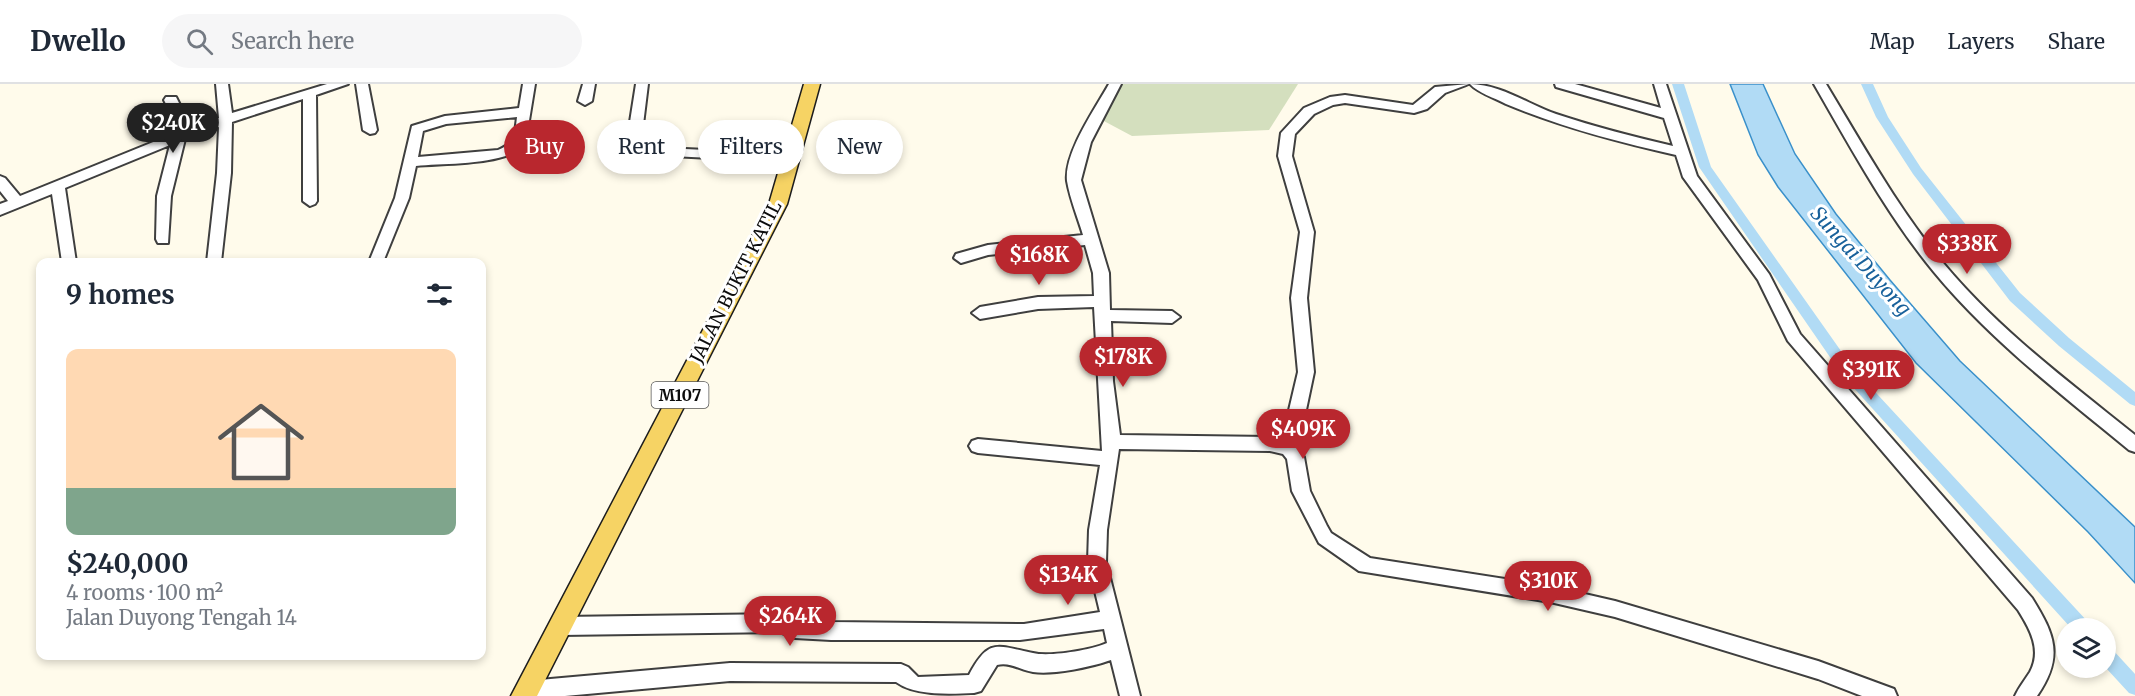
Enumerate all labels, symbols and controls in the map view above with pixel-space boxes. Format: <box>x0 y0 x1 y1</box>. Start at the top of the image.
search box <box>162 14 582 68</box>
text: Dwello <box>30 23 126 59</box>
icon: search <box>183 25 216 58</box>
text: Search here <box>231 27 354 55</box>
text: Map <box>1870 28 1915 55</box>
text: Layers <box>1948 28 2015 55</box>
text: Share <box>2048 28 2105 55</box>
pin: $240K <box>131 103 215 154</box>
text: $240K <box>141 110 205 135</box>
chip: Buy <box>504 120 585 174</box>
chip: Rent <box>597 120 686 174</box>
chip: Filters <box>698 120 804 174</box>
chip: New <box>816 120 903 174</box>
street label: JALAN BUKIT KATIL <box>684 197 786 368</box>
water label: Sungai Duyong <box>1806 201 1917 320</box>
pin: $338K <box>1925 224 2009 275</box>
text: $338K <box>1936 231 1998 256</box>
pin: $168K <box>997 235 1081 286</box>
text: $168K <box>1009 242 1069 267</box>
text: 9 homes <box>66 278 175 311</box>
icon: filters <box>423 278 456 311</box>
pin: $178K <box>1081 337 1165 388</box>
text: $178K <box>1094 344 1152 369</box>
pin: $391K <box>1829 350 1913 401</box>
text: $391K <box>1841 357 1901 382</box>
road number: M107 <box>652 382 708 408</box>
icon: home <box>207 388 315 496</box>
pin: $409K <box>1261 409 1345 460</box>
text: $409K <box>1270 416 1336 441</box>
text: $240,000 <box>66 547 188 580</box>
pin: $134K <box>1026 555 1110 606</box>
pin: $310K <box>1506 561 1590 612</box>
text: $134K <box>1038 562 1098 587</box>
text: $310K <box>1518 568 1578 593</box>
text: 4 rooms · 100 m² <box>66 580 223 605</box>
pin: $264K <box>748 596 832 647</box>
text: $264K <box>758 603 822 628</box>
text: Jalan Duyong Tengah 14 <box>66 605 297 630</box>
map controls <box>2056 618 2116 678</box>
button: layers <box>2056 618 2116 678</box>

